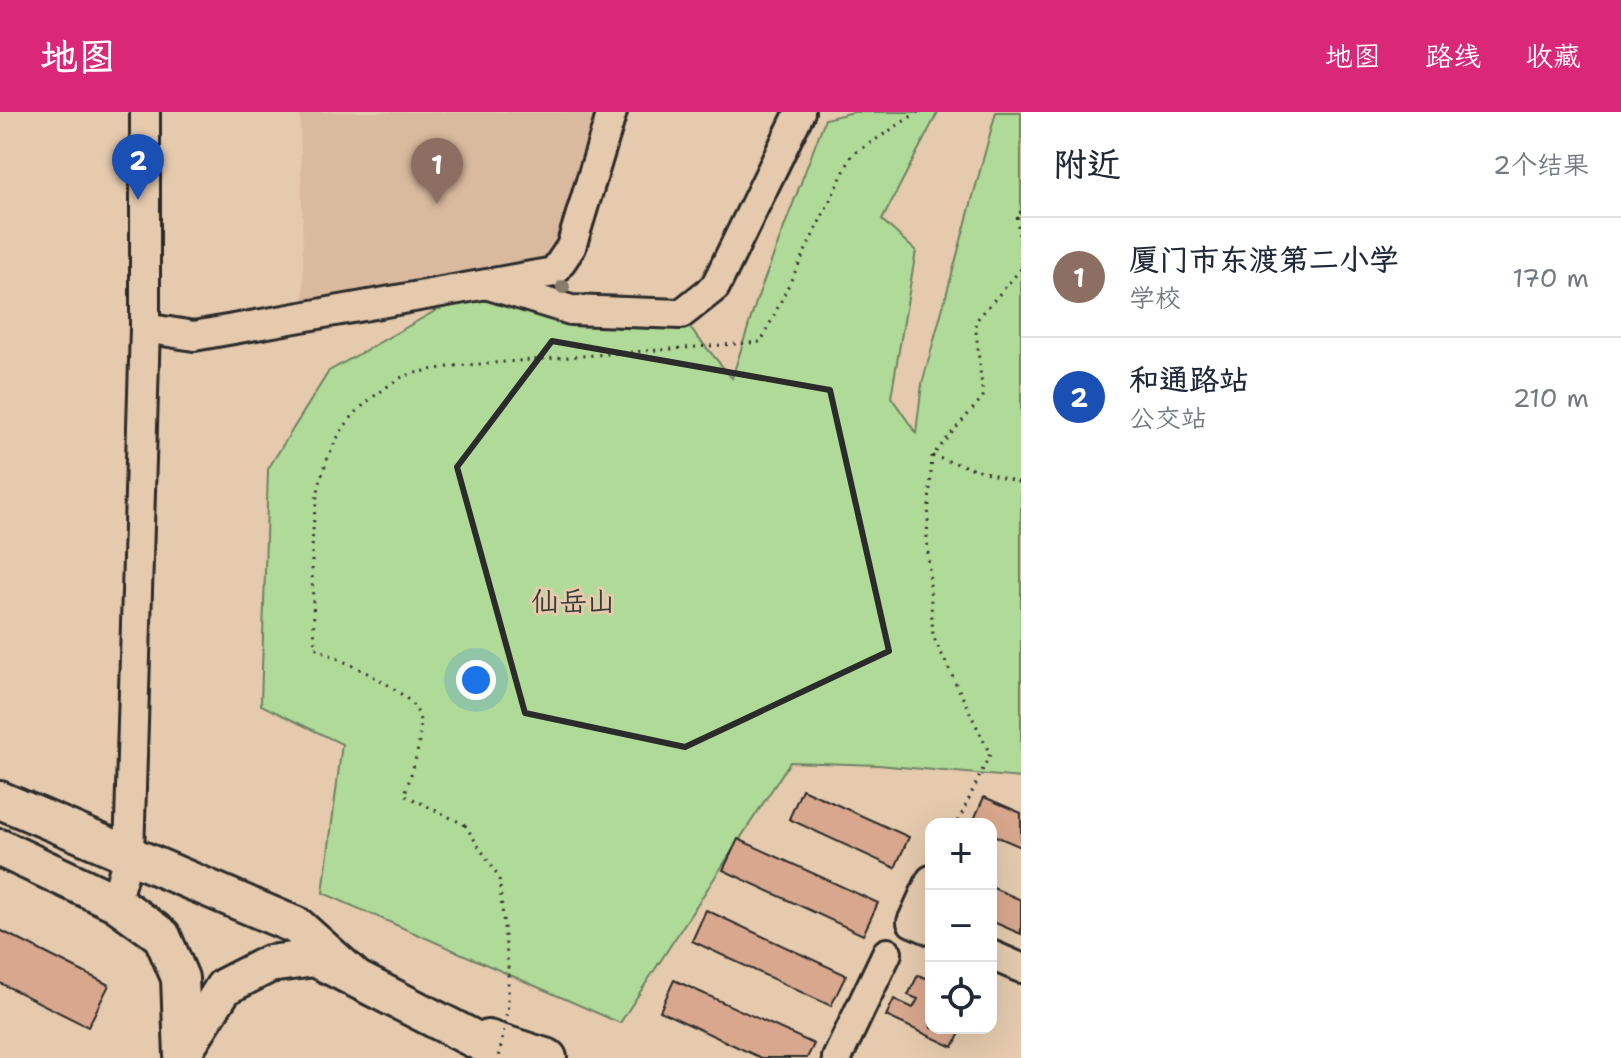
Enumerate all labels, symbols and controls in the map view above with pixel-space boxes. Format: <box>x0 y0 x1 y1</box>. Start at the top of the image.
text: 地图 <box>40 31 116 82</box>
text: 地图 <box>1325 37 1381 75</box>
text: 路线 <box>1425 37 1481 75</box>
text: 收藏 <box>1525 37 1581 75</box>
pin: 2 <box>112 134 164 200</box>
pin: 1 <box>411 138 463 204</box>
text: 附近 <box>1053 141 1121 187</box>
text: 2个结果 <box>1493 147 1589 182</box>
text: 厦门市东渡第二小学 <box>1129 239 1399 280</box>
text: 1 <box>1073 260 1085 295</box>
text: 170 m <box>1512 260 1589 295</box>
text: 学校 <box>1129 280 1181 315</box>
text: 和通路站 <box>1129 359 1249 400</box>
text: 2 <box>1070 380 1088 415</box>
text: 210 m <box>1512 380 1589 415</box>
text: 公交站 <box>1129 400 1207 435</box>
park label: 仙岳山 <box>531 582 615 620</box>
your location <box>456 660 496 700</box>
map controls <box>925 818 997 1034</box>
button: + <box>925 818 997 890</box>
button: − <box>925 890 997 962</box>
button: locate <box>925 962 997 1034</box>

